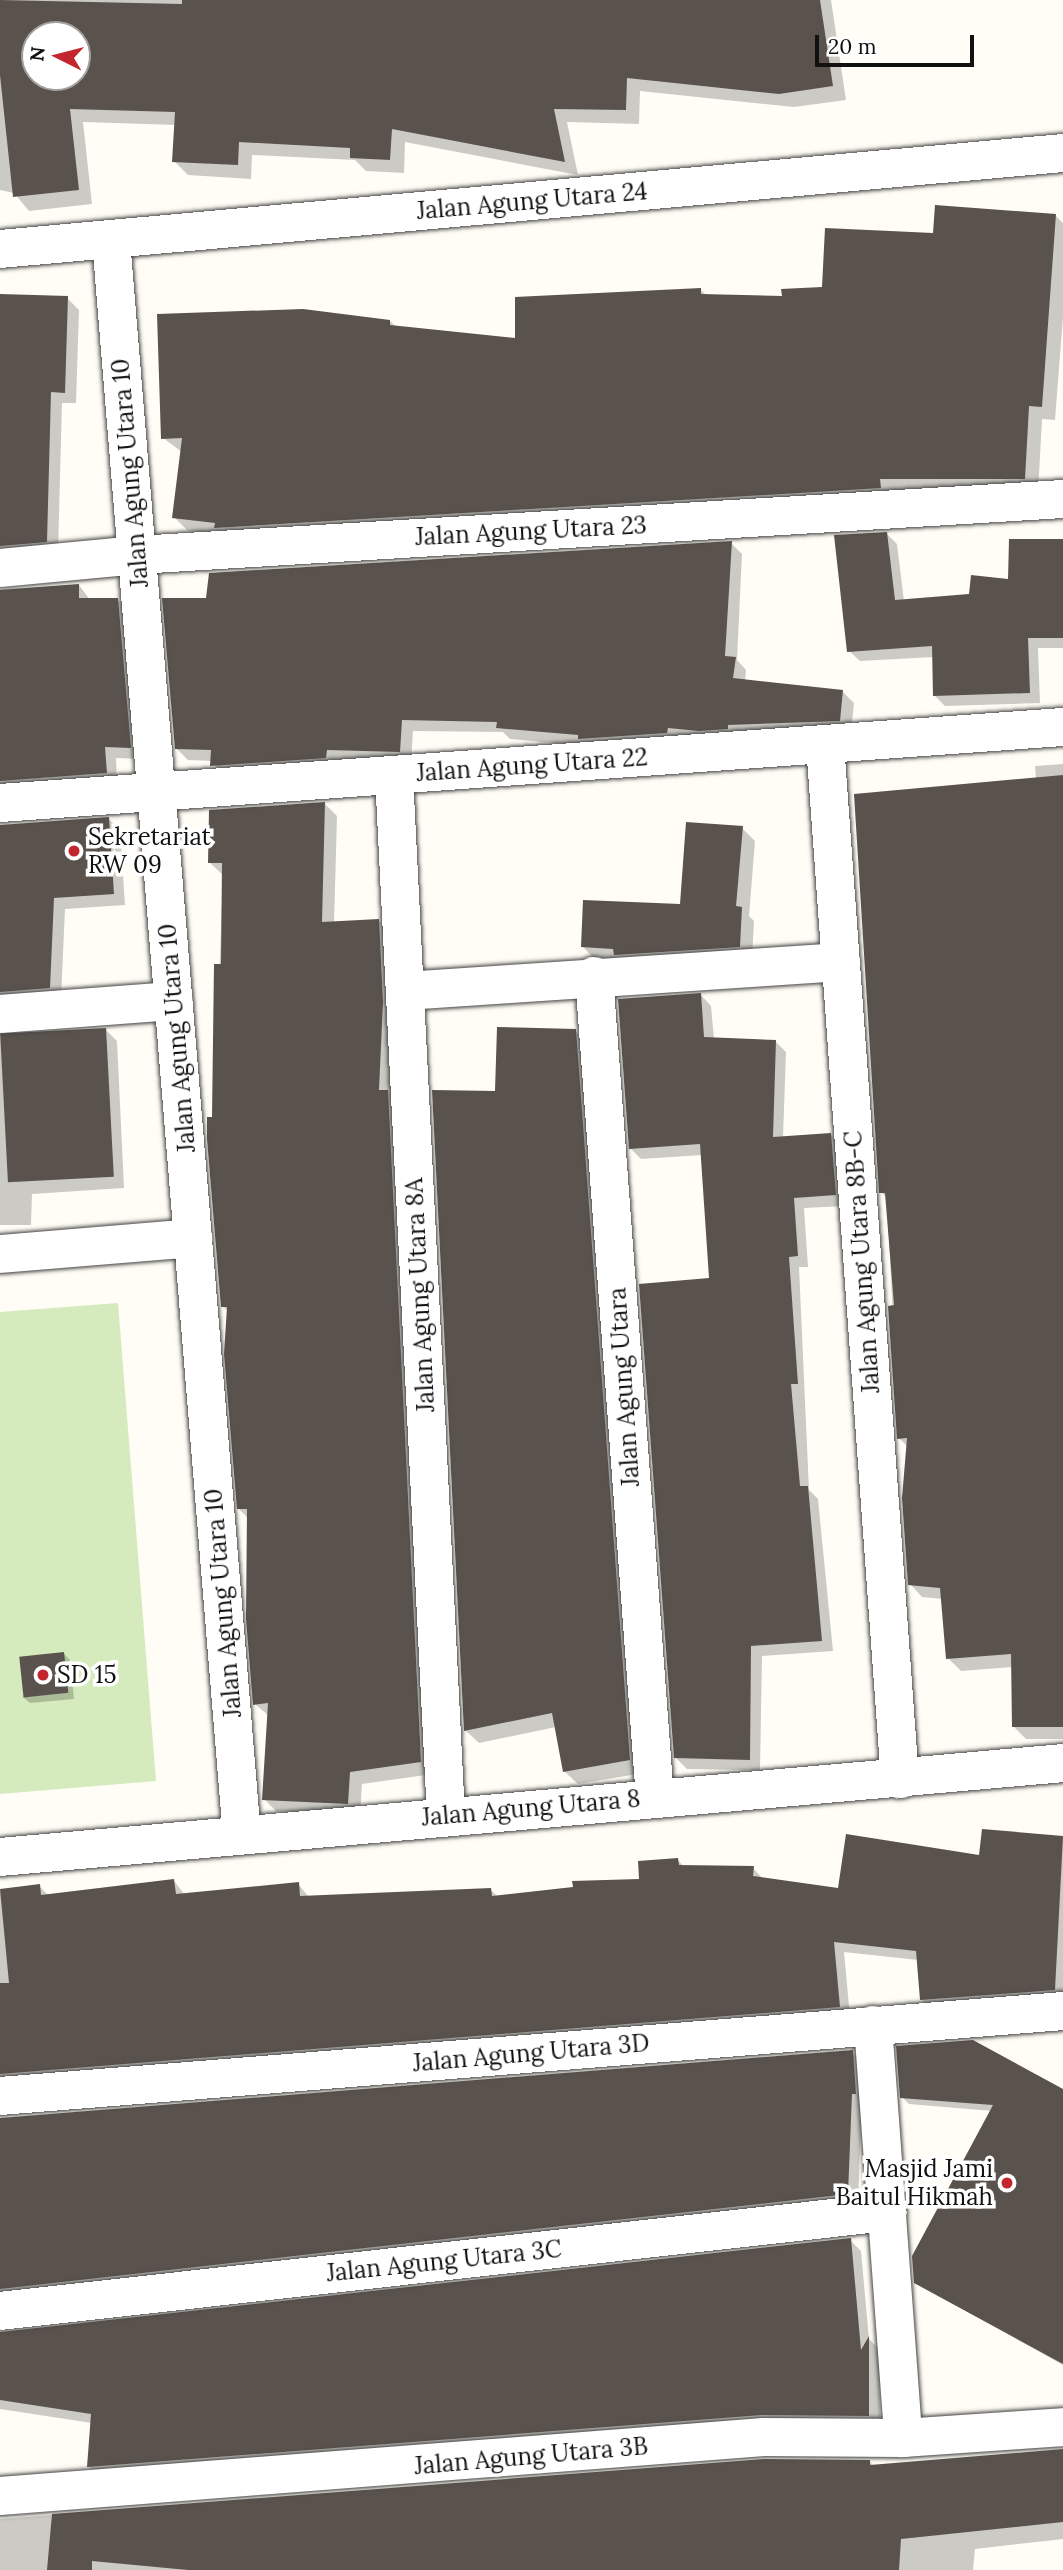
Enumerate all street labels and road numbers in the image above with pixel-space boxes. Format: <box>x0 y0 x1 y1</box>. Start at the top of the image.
street label: Jalan Agung Utara 24 <box>415 177 649 225</box>
street label: Jalan Agung Utara 10 <box>106 357 154 589</box>
street label: Jalan Agung Utara 23 <box>414 511 648 551</box>
street label: Jalan Agung Utara 22 <box>415 743 649 787</box>
street label: Jalan Agung Utara 10 <box>153 922 201 1154</box>
street label: Jalan Agung Utara 8B-C <box>838 1130 886 1394</box>
street label: Jalan Agung Utara 8A <box>399 1177 441 1413</box>
street label: Jalan Agung Utara <box>603 1286 645 1488</box>
street label: Jalan Agung Utara 10 <box>199 1487 247 1719</box>
street label: Jalan Agung Utara 8 <box>420 1784 642 1832</box>
street label: Jalan Agung Utara 3D <box>412 2028 650 2078</box>
street label: Jalan Agung Utara 3C <box>325 2234 563 2288</box>
street label: Jalan Agung Utara 3B <box>413 2431 649 2481</box>

